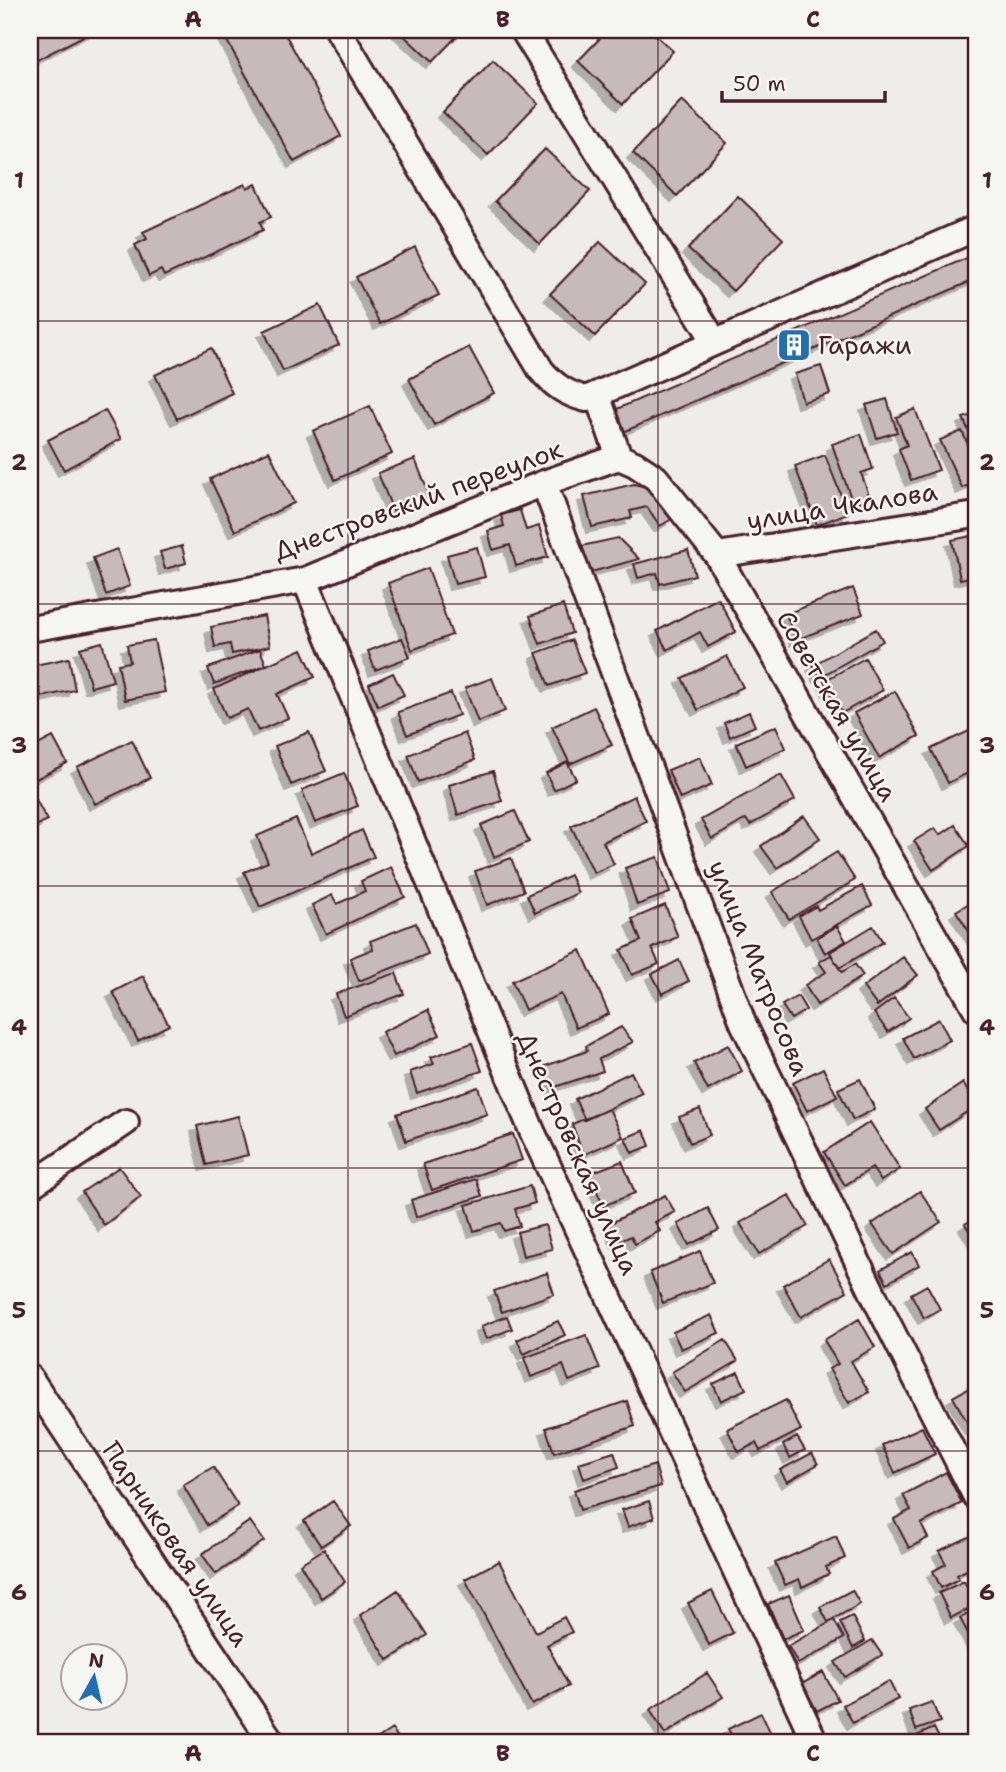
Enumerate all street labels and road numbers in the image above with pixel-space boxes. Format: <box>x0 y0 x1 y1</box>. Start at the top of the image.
street label: Днестровский переулок <box>268 431 567 568</box>
street label: улица Чкалова <box>744 473 940 538</box>
street label: Советская улица <box>769 604 906 808</box>
street label: улица Матросова <box>700 855 819 1081</box>
street label: Днестровская улица <box>509 1026 648 1280</box>
street label: Парниковая улица <box>95 1434 258 1653</box>

